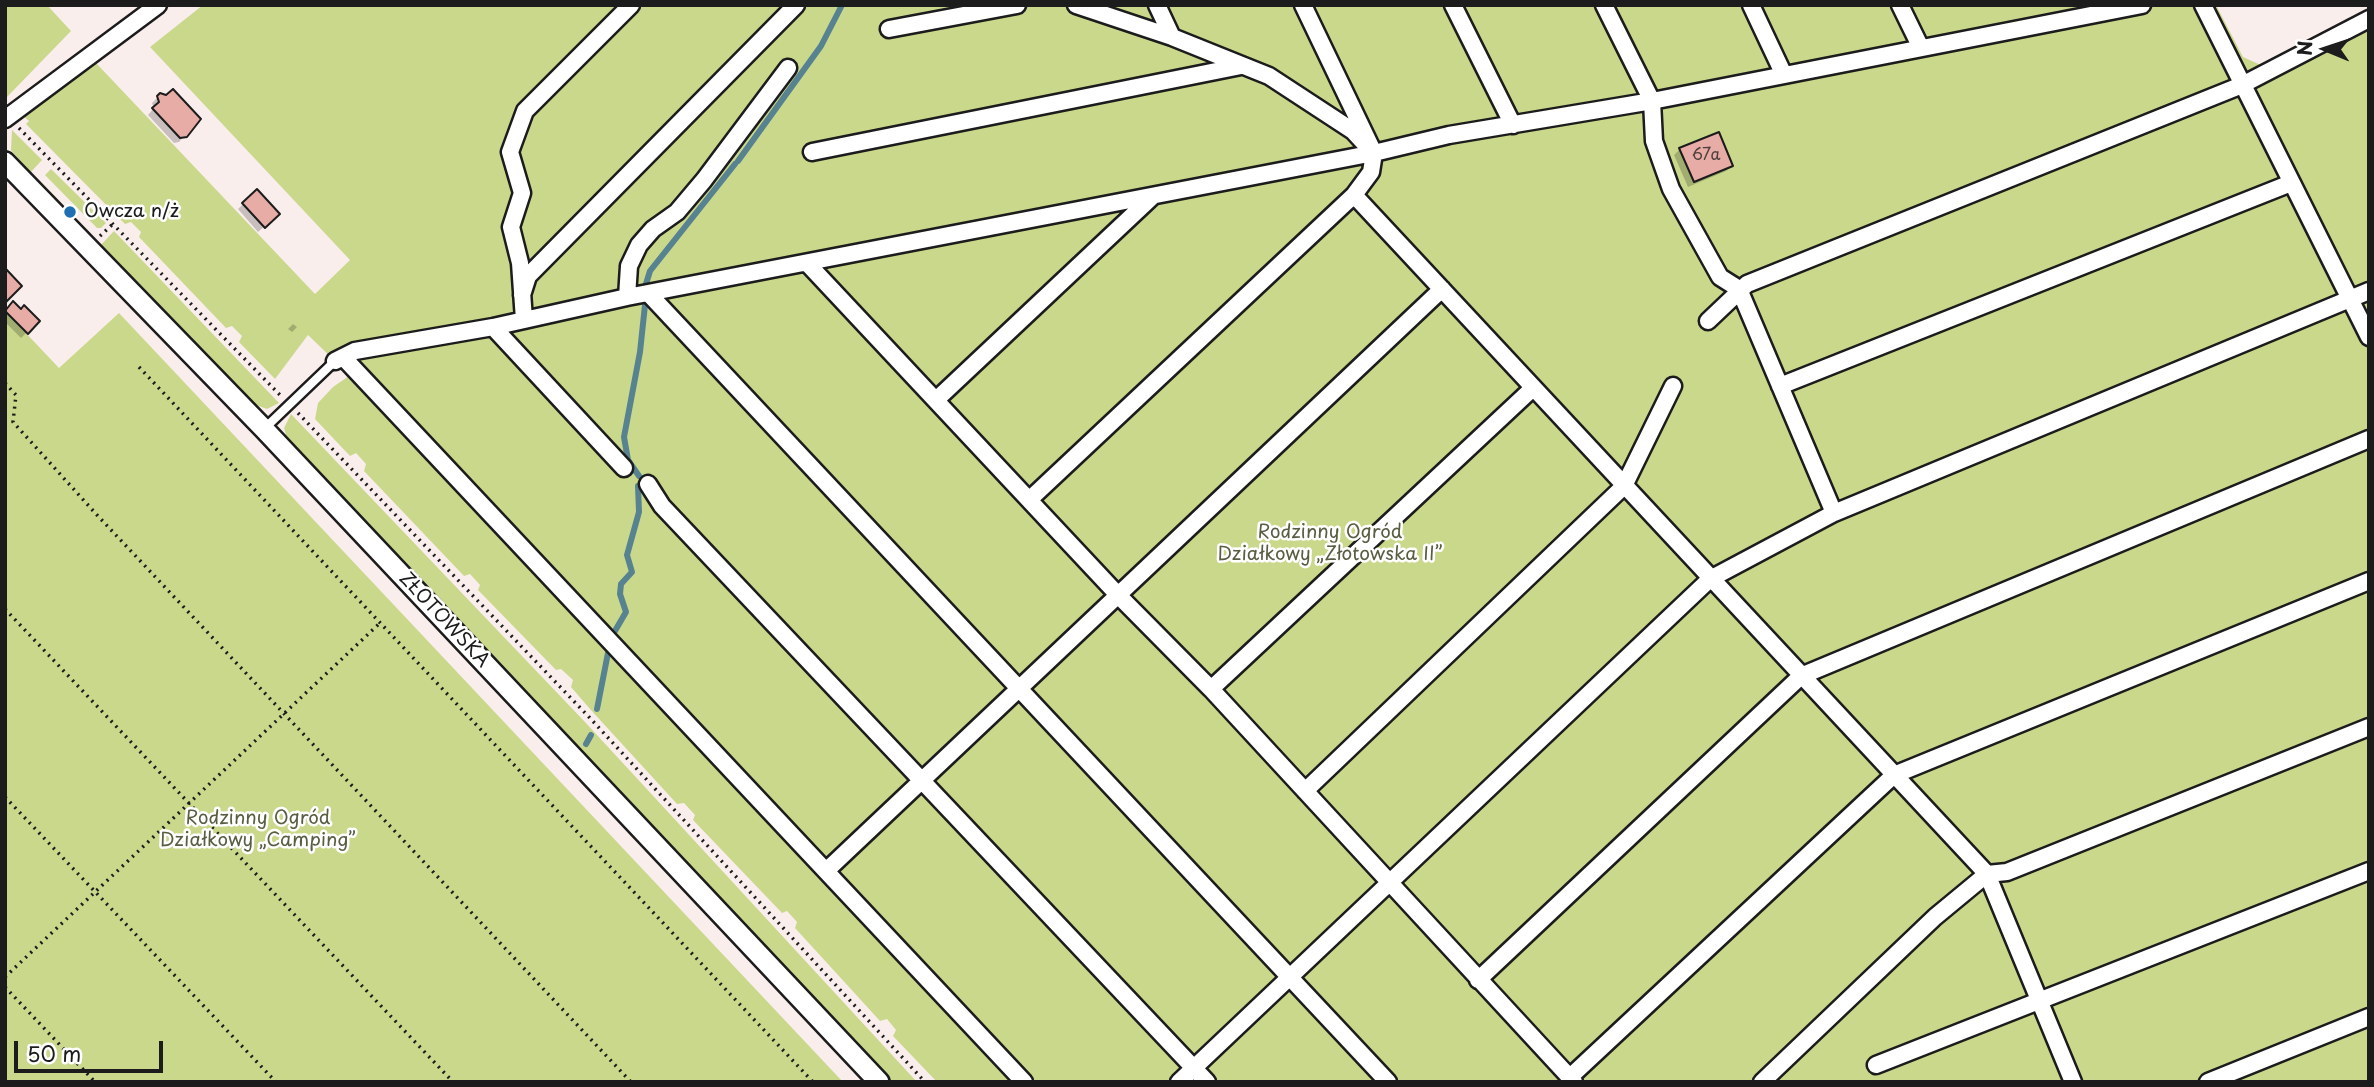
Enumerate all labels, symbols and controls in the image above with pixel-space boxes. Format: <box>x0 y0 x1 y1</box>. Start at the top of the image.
north arrow <box>2290 14 2360 84</box>
text: N <box>2290 40 2318 56</box>
house number: 67a <box>1692 146 1720 166</box>
place label: Owcza n/ż <box>84 201 179 223</box>
marker: Owcza n/ż <box>62 204 78 220</box>
park label: Rodzinny Ogród Działkowy „Złotowska II” <box>1218 522 1442 566</box>
street label: ZŁOTOWSKA <box>394 568 494 672</box>
park label: Rodzinny Ogród Działkowy „Camping” <box>160 808 356 852</box>
scale bar <box>18 1028 166 1072</box>
text: 50 m <box>27 1037 81 1069</box>

